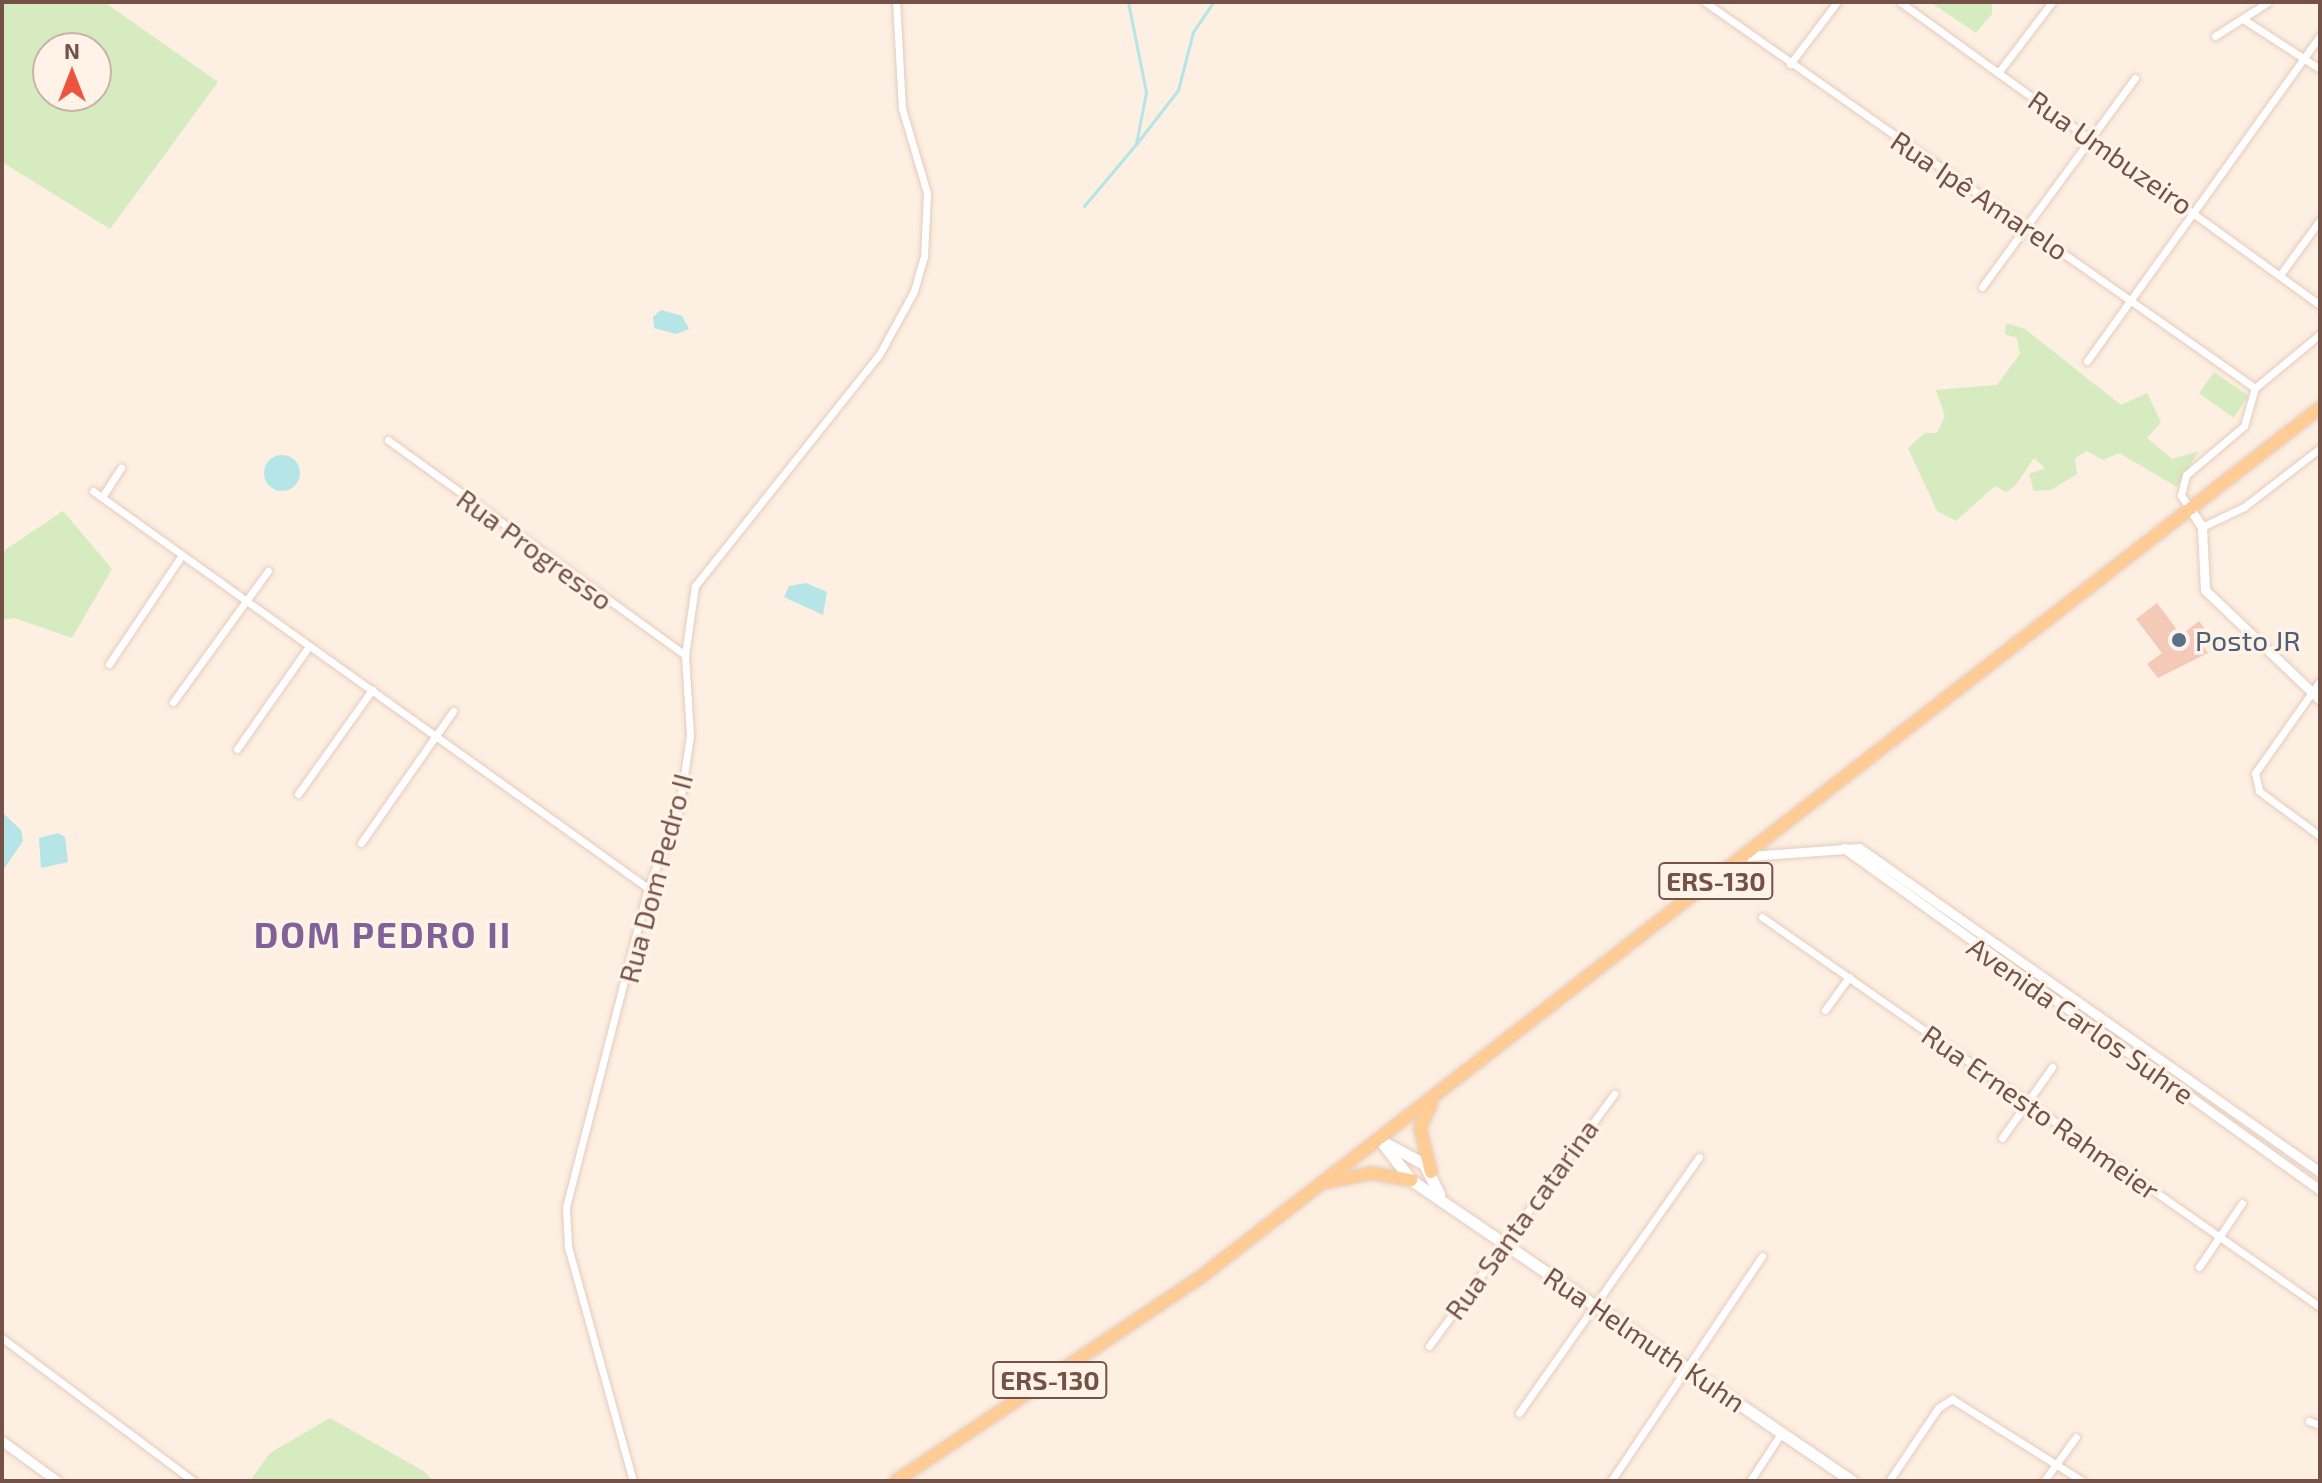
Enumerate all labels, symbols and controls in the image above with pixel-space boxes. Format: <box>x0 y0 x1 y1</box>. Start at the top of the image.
north arrow <box>32 32 112 112</box>
text: N <box>64 37 80 63</box>
street label: Rua Umbuzeiro <box>2022 83 2200 221</box>
street label: Rua Ipê Amarelo <box>1885 123 2075 267</box>
street label: Rua Progresso <box>451 481 619 617</box>
place label: Posto JR <box>2195 623 2301 657</box>
marker: Posto JR <box>2170 631 2188 649</box>
street label: Rua Dom Pedro II <box>611 770 699 986</box>
road number: ERS-130 <box>1658 859 1774 903</box>
district label: DOM PEDRO II <box>254 912 512 956</box>
street label: Avenida Carlos Suhre <box>1961 929 2201 1111</box>
street label: Rua Ernesto Rahmeier <box>1916 1017 2166 1207</box>
street label: Rua Santa catarina <box>1437 1112 1605 1326</box>
street label: Rua Helmuth Kuhn <box>1538 1259 1752 1419</box>
road number: ERS-130 <box>992 1358 1108 1402</box>

